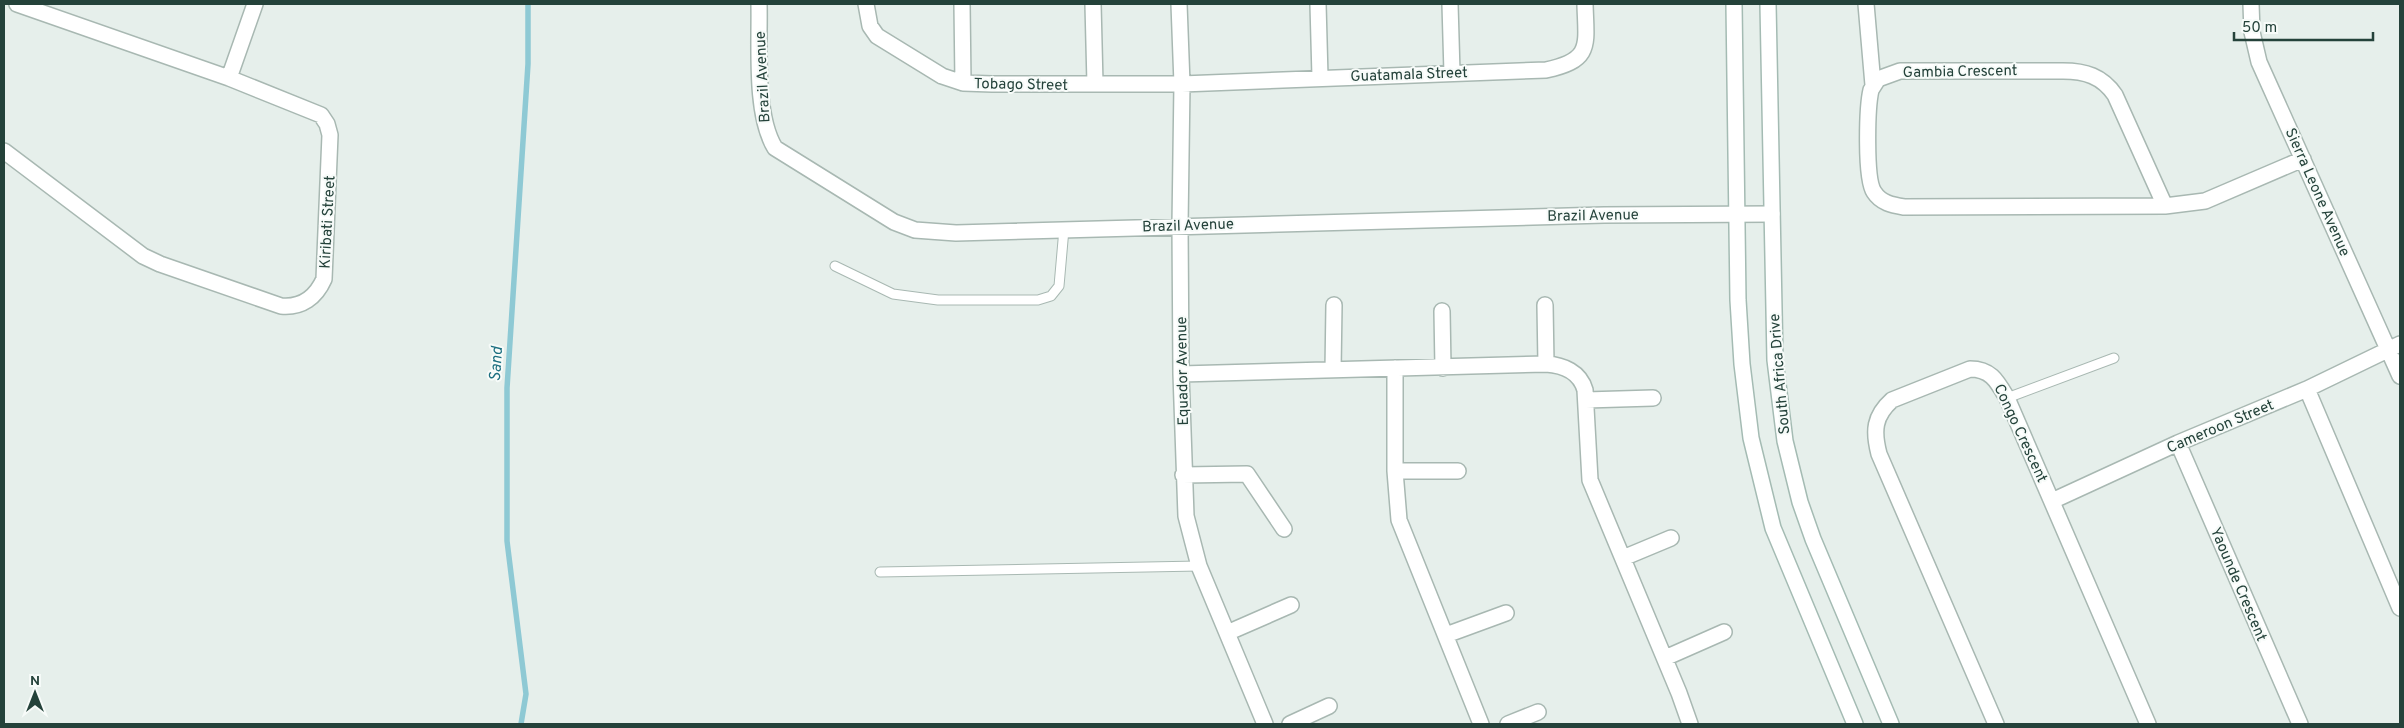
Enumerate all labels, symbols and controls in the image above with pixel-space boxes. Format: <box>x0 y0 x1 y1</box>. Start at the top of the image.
scale bar <box>2234 10 2373 42</box>
text: 50 m <box>2242 19 2277 38</box>
street label: Brazil Avenue <box>752 31 775 123</box>
street label: Gambia Crescent <box>1903 62 2017 83</box>
street label: Guatamala Street <box>1350 64 1468 87</box>
street label: Tobago Street <box>974 75 1068 96</box>
street label: Sierra Leone Avenue <box>2280 125 2353 260</box>
street label: Kiribati Street <box>317 175 340 269</box>
street label: Brazil Avenue <box>1547 206 1639 227</box>
street label: Brazil Avenue <box>1142 215 1234 238</box>
street label: South Africa Drive <box>1766 313 1795 435</box>
street label: Equador Avenue <box>1173 316 1194 426</box>
water label: Sand <box>486 345 508 382</box>
street label: Congo Crescent <box>1988 381 2051 486</box>
street label: Cameroon Street <box>2164 396 2277 459</box>
street label: Yaounde Crescent <box>2205 525 2270 644</box>
north arrow <box>10 668 60 718</box>
text: N <box>30 673 40 690</box>

